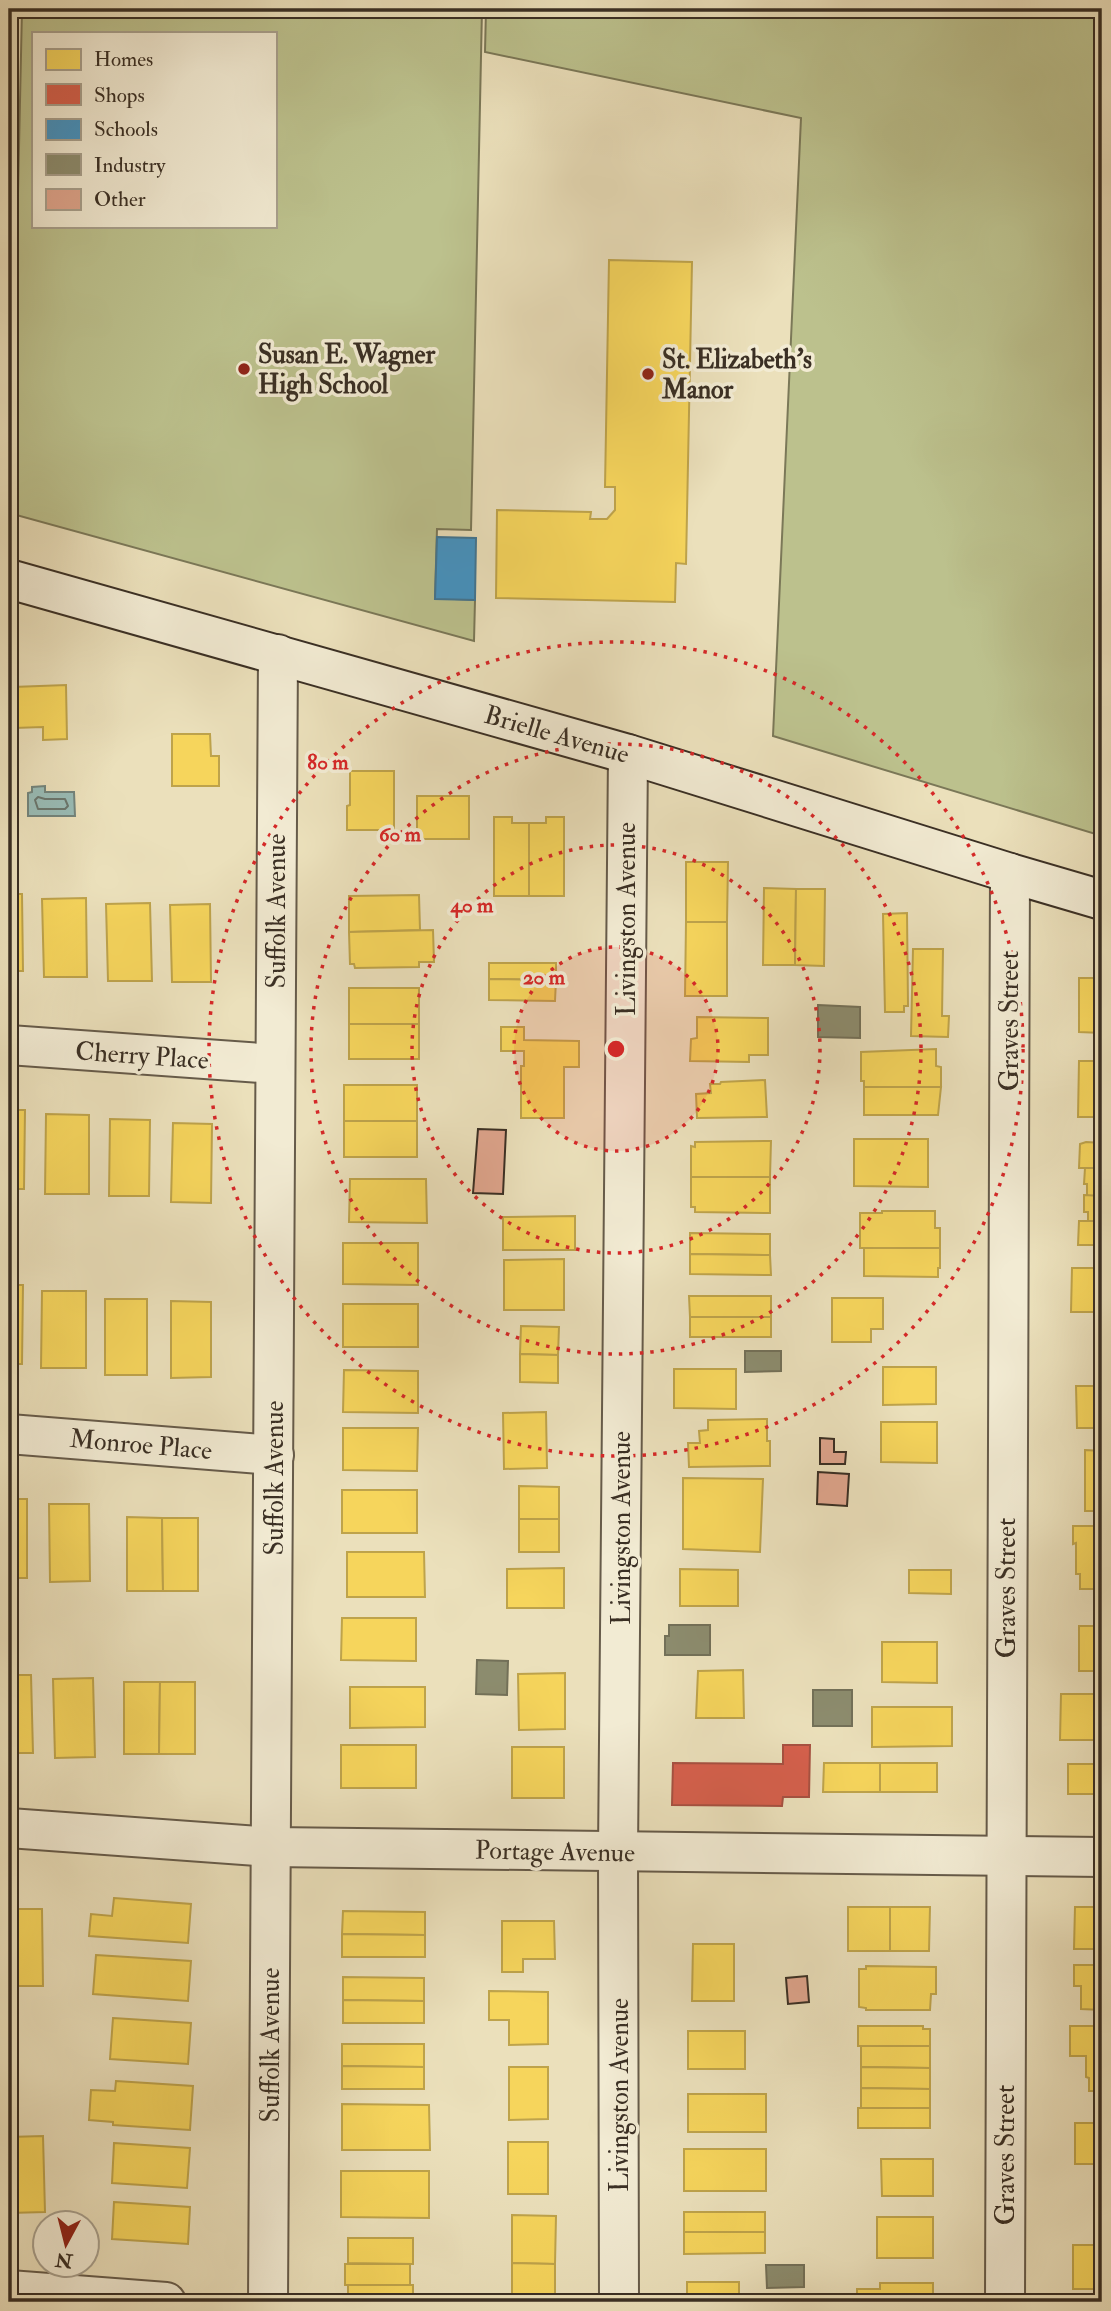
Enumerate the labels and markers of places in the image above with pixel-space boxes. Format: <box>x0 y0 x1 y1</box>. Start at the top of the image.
place label: Susan E. Wagner High School <box>258 339 435 402</box>
place label: St. Elizabeth's Manor <box>661 344 812 406</box>
marker: Susan E. Wagner High School <box>236 361 252 377</box>
marker: St. Elizabeth's Manor <box>640 366 656 382</box>
centre of rings <box>604 1037 628 1061</box>

